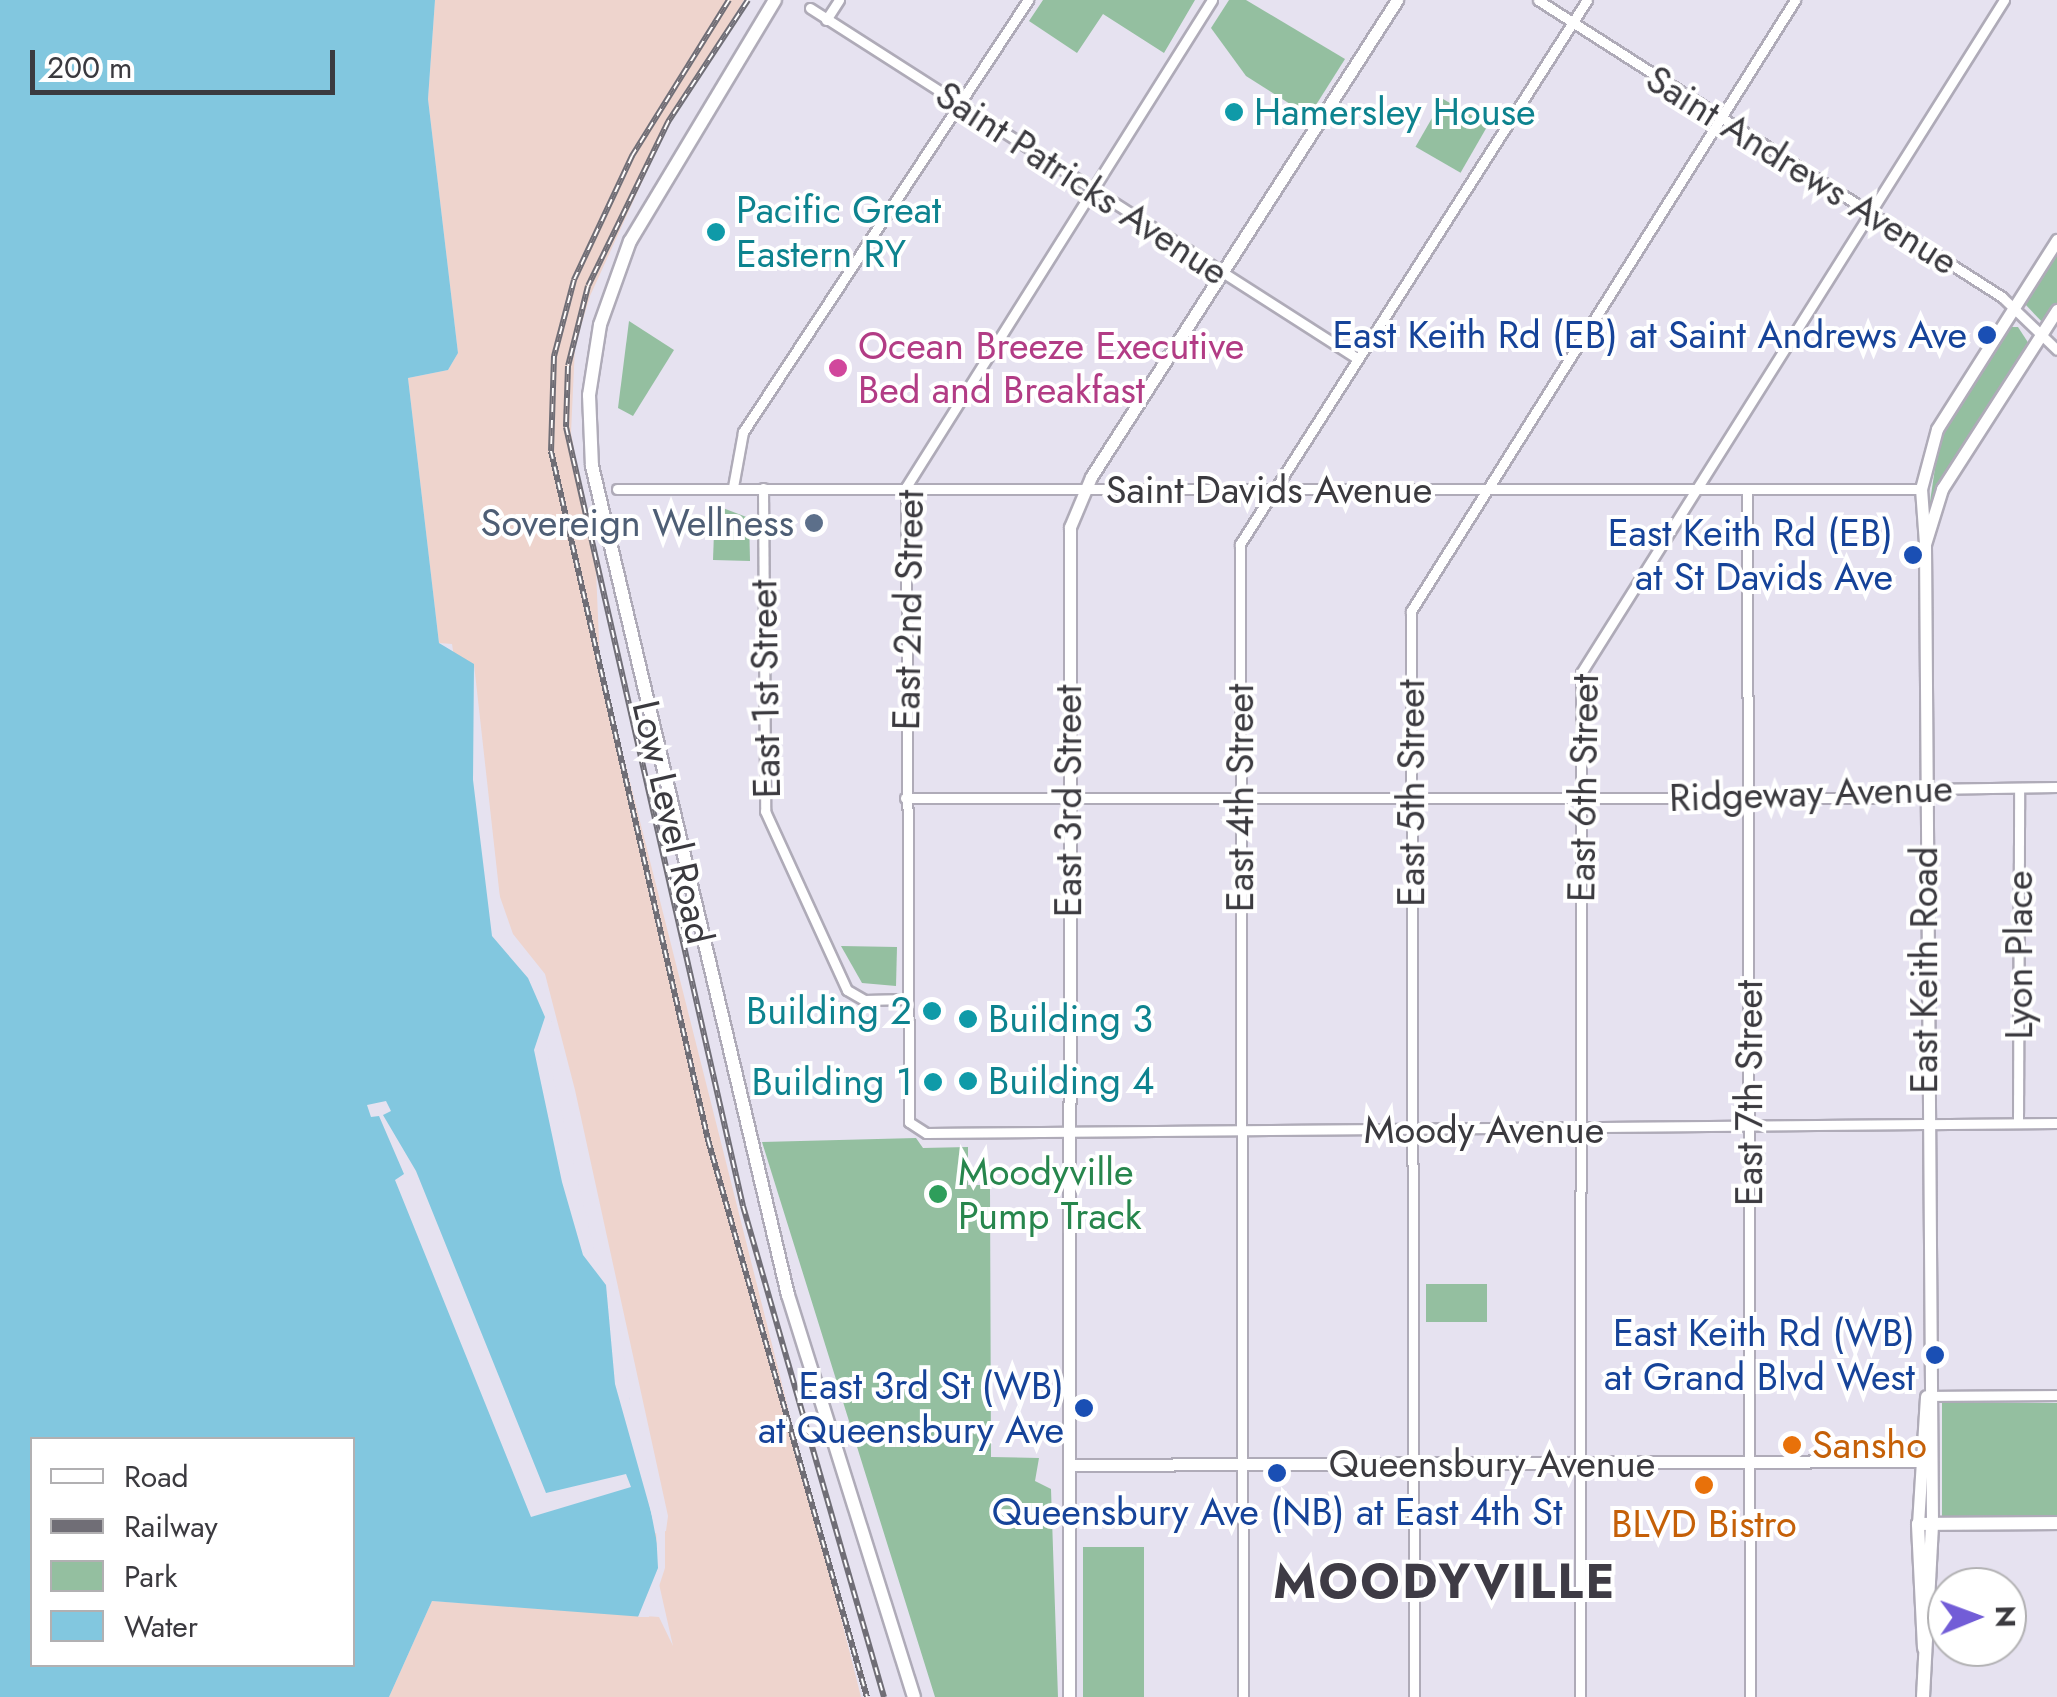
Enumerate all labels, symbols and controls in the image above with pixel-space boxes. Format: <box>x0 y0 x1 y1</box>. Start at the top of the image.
scale bar <box>35 30 340 92</box>
text: 200 m <box>47 46 132 89</box>
street label: Saint Andrews Avenue <box>1638 56 1966 284</box>
street label: Saint Patricks Avenue <box>927 71 1237 295</box>
place label: Hamersley House <box>1254 89 1536 135</box>
marker: Hamersley House <box>1223 101 1245 123</box>
place label: Pacific Great Eastern RY <box>736 187 941 276</box>
marker: Pacific Great Eastern RY <box>705 221 727 243</box>
place label: East Keith Rd (EB) at Saint Andrews Ave <box>1332 312 1967 358</box>
place label: Ocean Breeze Executive Bed and Breakfast <box>858 323 1244 412</box>
marker: East Keith Rd (EB) at Saint Andrews Ave <box>1976 324 1998 346</box>
marker: Ocean Breeze Executive Bed and Breakfast <box>827 357 849 379</box>
street label: Saint Davids Avenue <box>1106 467 1432 513</box>
street label: East 2nd Street <box>883 489 933 731</box>
place label: Sovereign Wellness <box>481 500 794 546</box>
place label: East Keith Rd (EB) at St Davids Ave <box>1608 510 1893 600</box>
marker: Sovereign Wellness <box>803 512 825 534</box>
marker: East Keith Rd (EB) at St Davids Ave <box>1902 544 1924 566</box>
street label: East 1st Street <box>740 579 790 799</box>
street label: East 6th Street <box>1558 674 1608 902</box>
street label: East 5th Street <box>1388 679 1434 907</box>
street label: East 4th Street <box>1217 684 1263 912</box>
street label: East 3rd Street <box>1045 685 1091 917</box>
street label: Low Level Road <box>623 696 723 948</box>
street label: Ridgeway Avenue <box>1668 765 1954 821</box>
street label: East Keith Road <box>1901 846 1947 1094</box>
street label: Lyon Place <box>1996 870 2042 1040</box>
street label: East 7th Street <box>1726 980 1772 1206</box>
place label: Building 2 <box>746 988 912 1034</box>
place label: Building 3 <box>988 996 1153 1042</box>
marker: Building 2 <box>921 1000 943 1022</box>
marker: Building 3 <box>957 1008 979 1030</box>
place label: Building 4 <box>988 1058 1154 1104</box>
place label: Building 1 <box>752 1059 913 1105</box>
marker: Building 4 <box>957 1070 979 1092</box>
marker: Building 1 <box>922 1071 944 1093</box>
street label: Moody Avenue <box>1364 1107 1604 1153</box>
place label: Moodyville Pump Track <box>958 1149 1142 1238</box>
marker: Moodyville Pump Track <box>927 1183 949 1205</box>
place label: East Keith Rd (WB) at Grand Blvd West <box>1604 1310 1915 1400</box>
marker: East Keith Rd (WB) at Grand Blvd West <box>1924 1344 1946 1366</box>
place label: East 3rd St (WB) at Queensbury Ave <box>758 1363 1064 1452</box>
marker: East 3rd St (WB) at Queensbury Ave <box>1073 1397 1095 1419</box>
place label: Sansho <box>1812 1422 1927 1468</box>
marker: Sansho <box>1781 1434 1803 1456</box>
legend <box>30 1437 355 1667</box>
street label: Queensbury Avenue <box>1329 1441 1655 1487</box>
text: Road <box>124 1455 189 1498</box>
marker: Queensbury Ave (NB) at East 4th St <box>1266 1462 1288 1484</box>
marker: BLVD Bistro <box>1693 1474 1715 1496</box>
place label: Queensbury Ave (NB) at East 4th St <box>992 1489 1562 1535</box>
place label: BLVD Bistro <box>1611 1501 1797 1547</box>
text: Railway <box>124 1505 218 1548</box>
district label: MOODYVILLE <box>1273 1553 1617 1611</box>
text: Park <box>124 1555 177 1598</box>
north arrow <box>1927 1567 2027 1667</box>
text: Water <box>124 1605 198 1648</box>
text: N <box>1985 1605 2026 1628</box>

